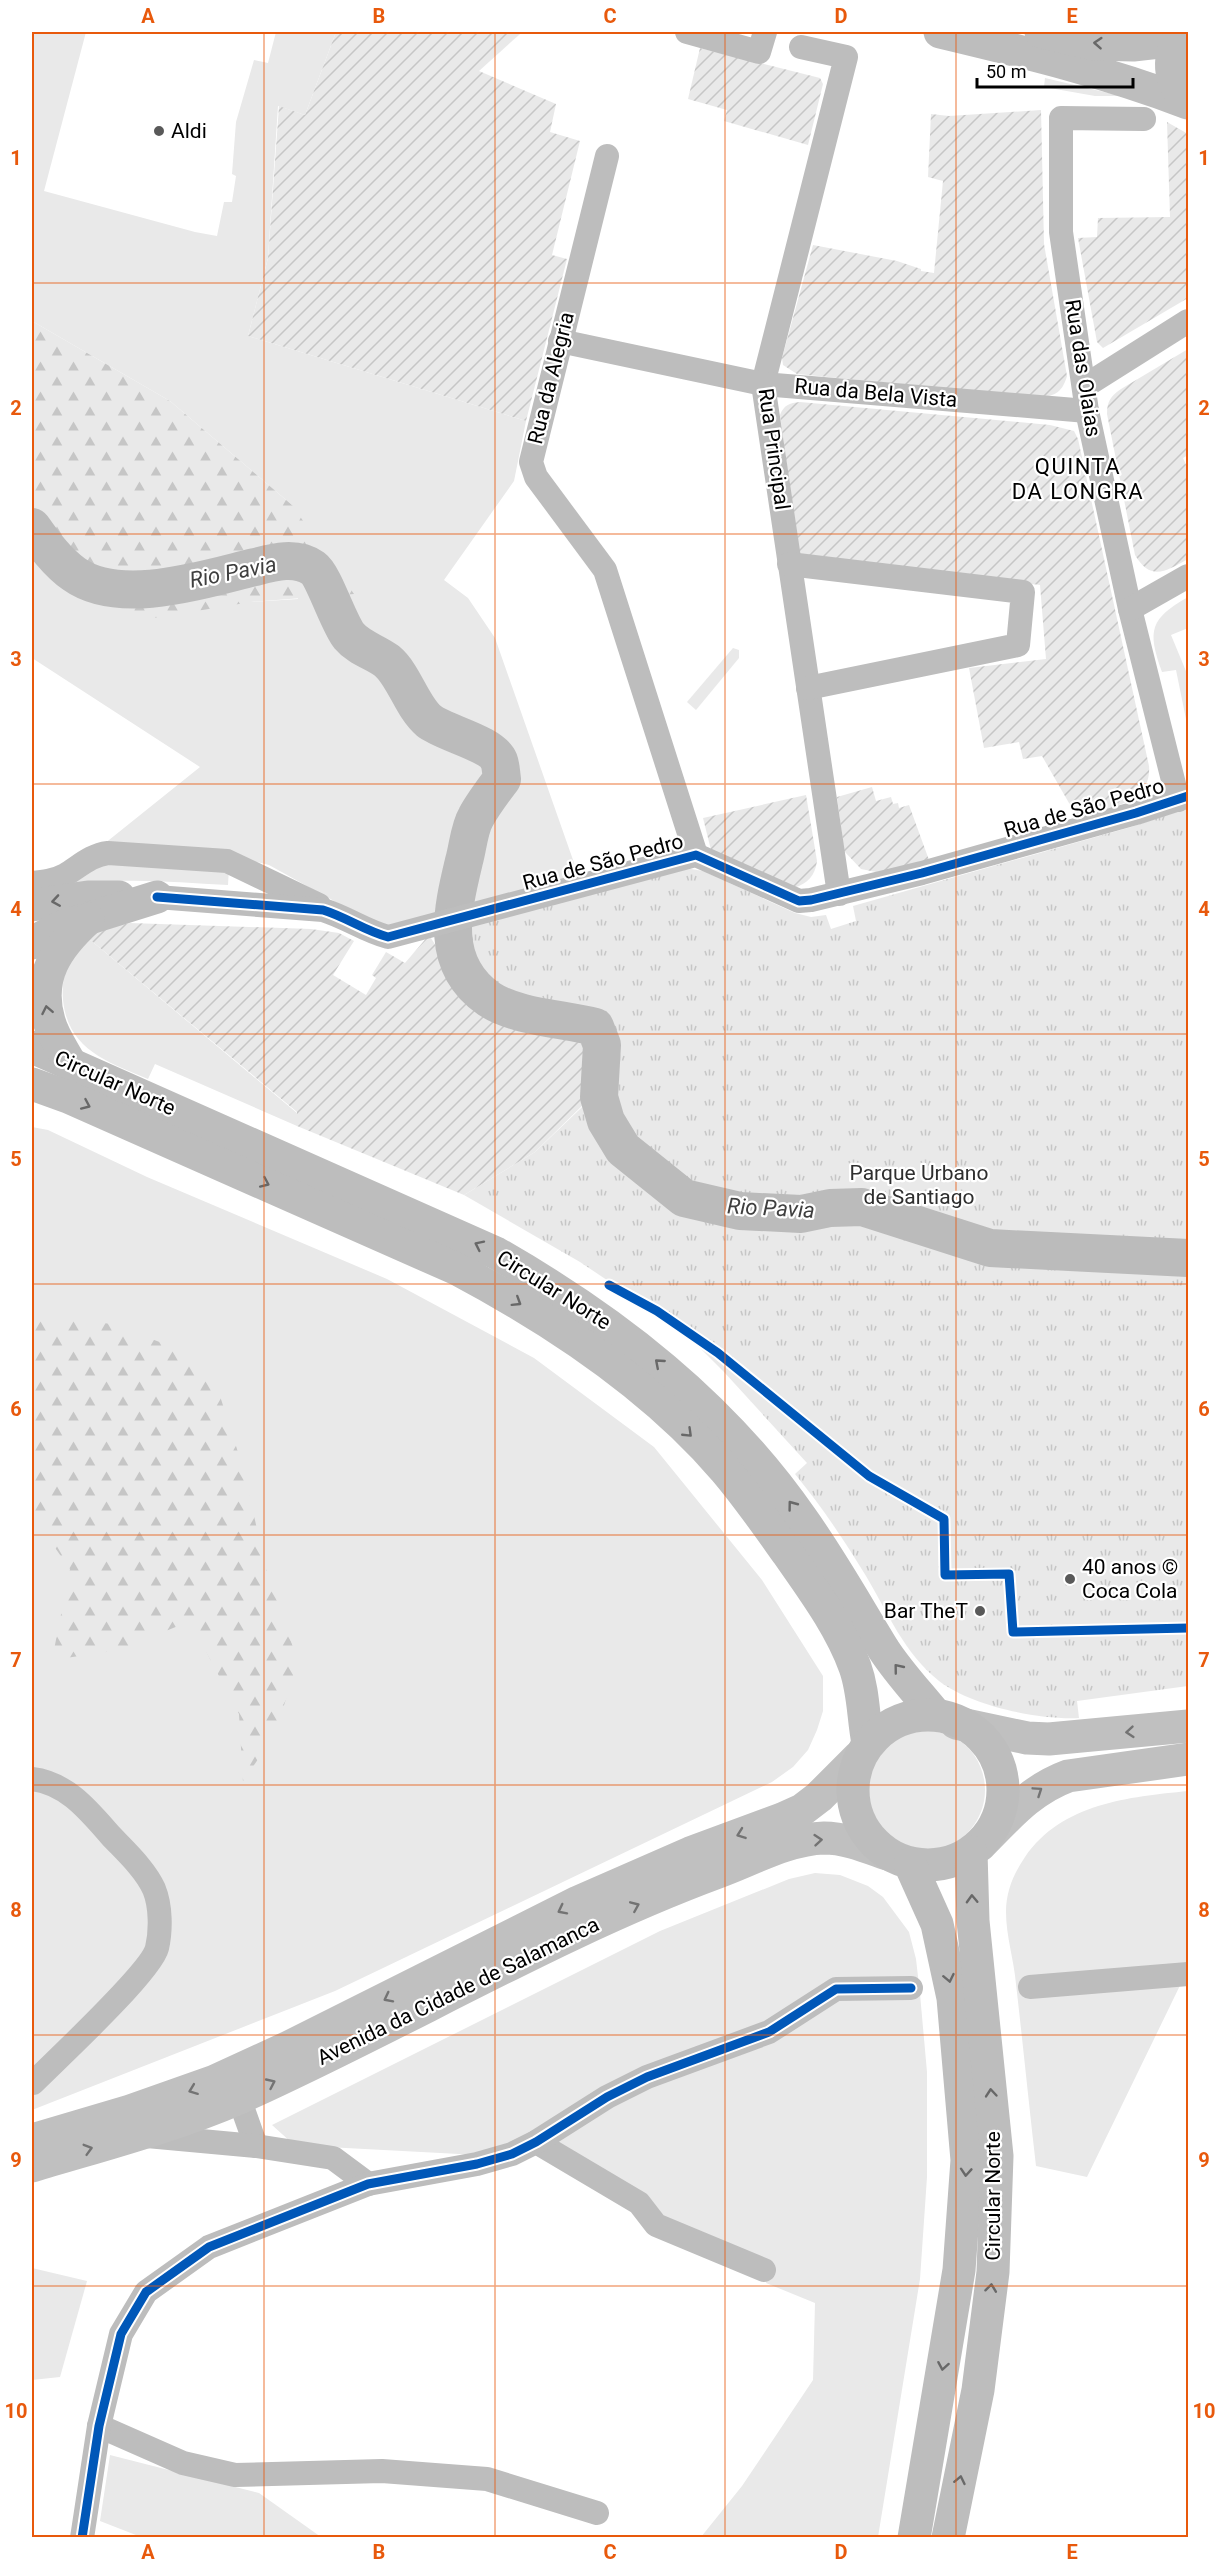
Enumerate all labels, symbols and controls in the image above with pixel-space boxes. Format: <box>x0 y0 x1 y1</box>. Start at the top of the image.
text: A <box>141 4 155 28</box>
text: B <box>373 4 385 28</box>
text: C <box>603 4 617 28</box>
text: D <box>835 4 848 28</box>
text: E <box>1066 4 1078 28</box>
one-way arrow <box>1093 37 1102 50</box>
scale bar <box>977 51 1133 89</box>
text: 50 m <box>986 61 1026 82</box>
place label: Aldi <box>171 119 207 143</box>
marker: Aldi <box>152 124 166 138</box>
text: 1 <box>10 146 22 170</box>
text: 1 <box>1198 146 1210 170</box>
street label: Rua das Olaias <box>1060 298 1106 438</box>
street label: Rua da Alegria <box>523 310 579 446</box>
street label: Rua da Bela Vista <box>794 374 958 412</box>
street label: Rua Principal <box>754 387 794 511</box>
text: 2 <box>10 396 22 420</box>
text: 2 <box>1198 396 1210 420</box>
district label: QUINTA DA LONGRA <box>1012 454 1144 504</box>
water label: Rio Pavia <box>187 551 279 593</box>
text: 3 <box>10 647 22 671</box>
text: 3 <box>1198 647 1210 671</box>
street label: Rua de São Pedro <box>1001 774 1167 842</box>
street label: Rua de São Pedro <box>520 829 686 895</box>
one-way arrow <box>52 895 61 907</box>
text: 4 <box>10 897 22 921</box>
text: 4 <box>1198 897 1210 921</box>
one-way arrow <box>41 1005 54 1015</box>
street label: Circular Norte <box>51 1046 179 1120</box>
one-way arrow <box>80 1098 91 1110</box>
text: 5 <box>10 1147 22 1171</box>
text: 5 <box>1198 1147 1210 1171</box>
park label: Parque Urbano de Santiago <box>850 1161 988 1209</box>
one-way arrow <box>258 1176 269 1188</box>
water label: Rio Pavia <box>726 1193 816 1223</box>
one-way arrow <box>474 1240 485 1252</box>
street label: Circular Norte <box>493 1245 615 1335</box>
one-way arrow <box>511 1294 521 1306</box>
one-way arrow <box>655 1359 666 1370</box>
text: 6 <box>10 1397 22 1421</box>
text: 6 <box>1198 1397 1210 1421</box>
one-way arrow <box>681 1426 692 1437</box>
one-way arrow <box>788 1501 799 1512</box>
place label: 40 anos © Coca Cola <box>1082 1555 1178 1603</box>
marker: 40 anos © Coca Cola <box>1063 1572 1077 1586</box>
place label: Bar TheT <box>884 1599 968 1623</box>
marker: Bar TheT <box>973 1604 987 1618</box>
text: 7 <box>10 1648 22 1672</box>
text: 7 <box>1198 1648 1210 1672</box>
one-way arrow <box>895 1664 906 1675</box>
one-way arrow <box>1126 1725 1135 1738</box>
one-way arrow <box>1031 1787 1042 1798</box>
one-way arrow <box>737 1826 747 1839</box>
one-way arrow <box>813 1834 822 1847</box>
one-way arrow <box>966 1895 979 1904</box>
text: 8 <box>10 1898 22 1922</box>
text: 8 <box>1198 1898 1210 1922</box>
one-way arrow <box>629 1901 640 1913</box>
one-way arrow <box>558 1903 568 1914</box>
street label: Avenida da Cidade de Salamanca <box>313 1912 603 2070</box>
one-way arrow <box>942 1973 955 1983</box>
one-way arrow <box>383 1990 394 2002</box>
one-way arrow <box>264 2078 275 2090</box>
one-way arrow <box>188 2082 198 2095</box>
one-way arrow <box>985 2089 998 2098</box>
street label: Circular Norte <box>981 2131 1005 2261</box>
one-way arrow <box>82 2144 93 2156</box>
text: 9 <box>10 2148 22 2172</box>
text: 9 <box>1198 2148 1210 2172</box>
one-way arrow <box>960 2168 973 2177</box>
one-way arrow <box>984 2283 996 2292</box>
one-way arrow <box>937 2360 950 2370</box>
text: 10 <box>5 2399 27 2423</box>
text: 10 <box>1193 2399 1215 2423</box>
one-way arrow <box>953 2475 966 2485</box>
text: A <box>141 2540 155 2564</box>
text: B <box>373 2540 385 2564</box>
text: C <box>603 2540 617 2564</box>
text: D <box>835 2540 848 2564</box>
text: E <box>1066 2540 1078 2564</box>

